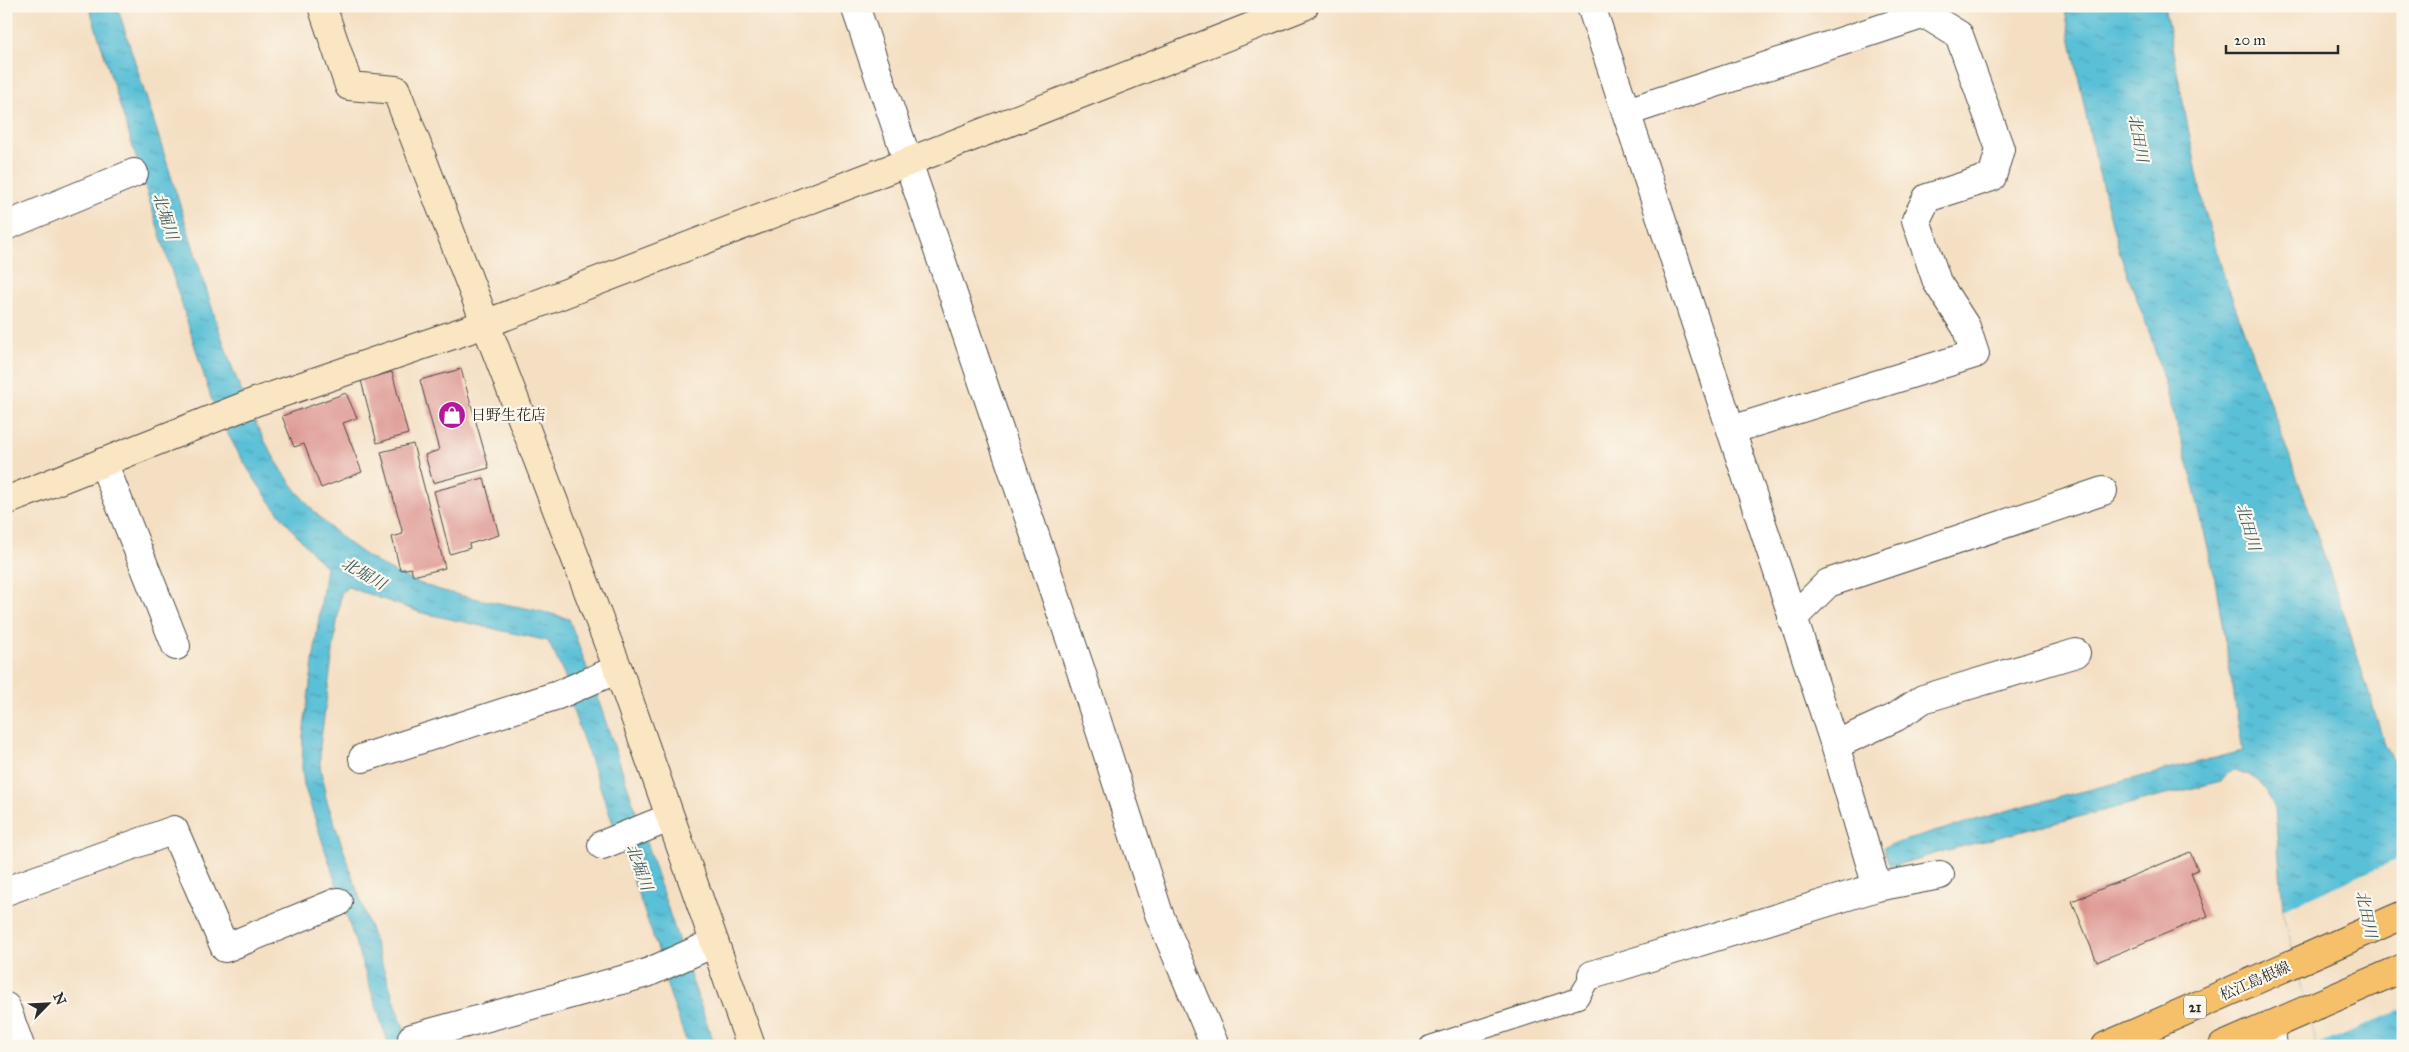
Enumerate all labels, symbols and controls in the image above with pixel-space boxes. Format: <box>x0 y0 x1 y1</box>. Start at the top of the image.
scale bar <box>2226 22 2339 54</box>
text: 20 m <box>2234 31 2266 49</box>
water label: 北田川 <box>2125 113 2152 165</box>
water label: 北堀川 <box>149 190 183 244</box>
shop icon: 日野生花店 <box>437 400 467 430</box>
place label: 日野生花店 <box>471 406 546 424</box>
water label: 北田川 <box>2233 501 2265 555</box>
water label: 北堀川 <box>338 553 391 595</box>
water label: 北堀川 <box>622 841 657 895</box>
water label: 北田川 <box>2352 889 2381 942</box>
street label: 松江島根線 <box>2217 958 2293 1004</box>
north arrow <box>22 980 72 1030</box>
text: N <box>49 990 70 1008</box>
road number: 21 <box>2184 996 2206 1019</box>

